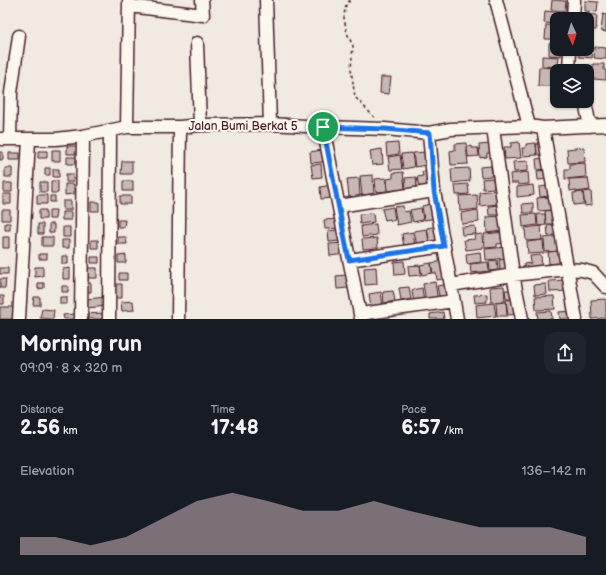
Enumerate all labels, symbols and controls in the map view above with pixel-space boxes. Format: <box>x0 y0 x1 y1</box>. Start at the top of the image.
north arrow <box>550 12 594 56</box>
map controls <box>550 12 594 108</box>
button: layers <box>550 64 594 108</box>
pin <box>306 110 340 144</box>
icon: arrive <box>312 116 334 138</box>
street label: Jalan Bumi Berkat 5 <box>188 119 298 134</box>
text: Morning run <box>20 331 142 358</box>
button: share <box>544 332 586 374</box>
text: 09:09 · 8 × 320 m <box>20 360 122 376</box>
text: Distance <box>20 403 64 416</box>
text: Time <box>211 403 235 416</box>
text: Pace <box>401 403 426 416</box>
text: 2.56 <box>20 416 60 440</box>
text: 17:48 <box>211 416 259 440</box>
text: 6:57 <box>401 416 441 440</box>
text: km <box>60 424 78 437</box>
text: /km <box>441 424 463 437</box>
text: Elevation <box>20 463 74 479</box>
text: 136–142 m <box>522 463 586 479</box>

